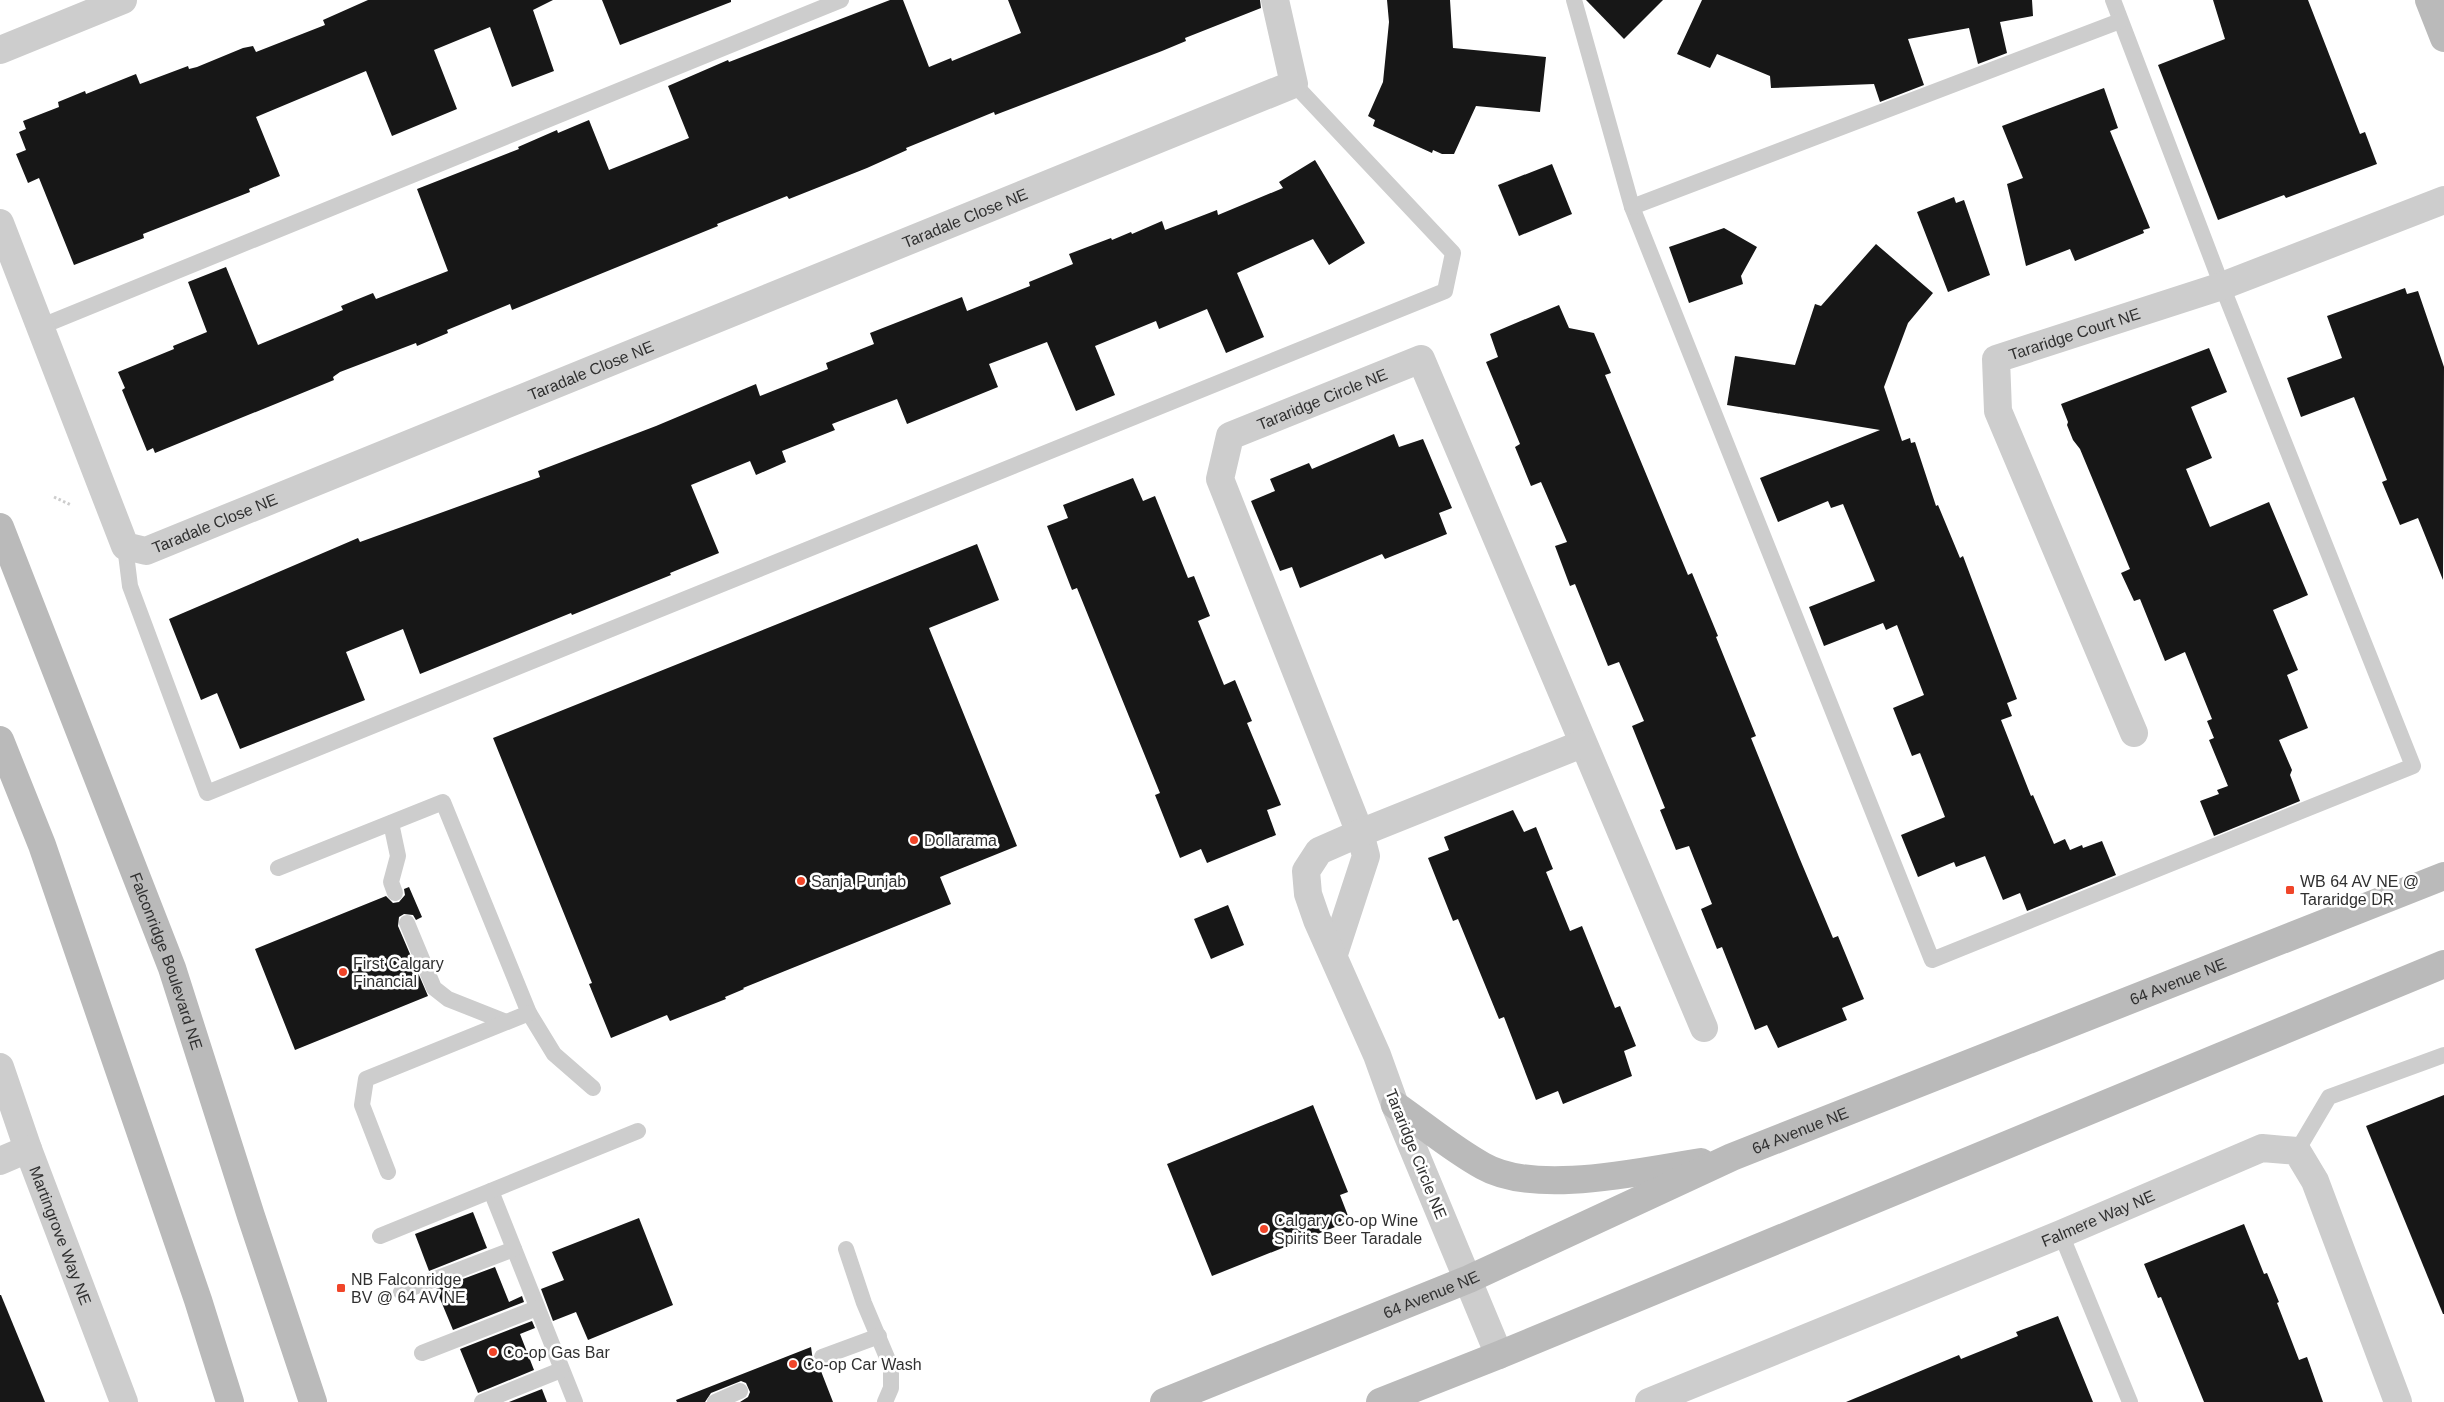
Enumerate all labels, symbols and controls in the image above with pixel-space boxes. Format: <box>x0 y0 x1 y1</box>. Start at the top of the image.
street label: Taradale Close NE <box>900 185 1030 251</box>
street label: Tararidge Court NE <box>2007 305 2142 363</box>
street label: Taradale Close NE <box>526 337 656 403</box>
street label: Tararidge Circle NE <box>1255 365 1390 433</box>
street label: Taradale Close NE <box>150 490 280 556</box>
place label: Dollarama <box>924 832 997 849</box>
marker: Dollarama <box>908 834 920 846</box>
street label: Falconridge Boulevard NE <box>127 870 206 1052</box>
place label: Sanja Punjab <box>811 873 906 890</box>
place label: WB 64 AV NE @ Tararidge DR <box>2300 873 2419 908</box>
marker: Sanja Punjab <box>795 875 807 887</box>
marker: WB 64 AV NE @ Tararidge DR <box>2284 884 2296 896</box>
street label: 64 Avenue NE <box>2127 954 2228 1008</box>
place label: First Calgary Financial <box>353 955 444 990</box>
marker: First Calgary Financial <box>337 966 349 978</box>
street label: Tararidge Circle NE <box>1382 1087 1450 1221</box>
street label: 64 Avenue NE <box>1750 1103 1851 1157</box>
street label: Martingrove Way NE <box>27 1164 95 1307</box>
street label: Falmere Way NE <box>2039 1187 2157 1250</box>
place label: Calgary Co-op Wine Spirits Beer Taradale <box>1274 1212 1422 1247</box>
marker: Calgary Co-op Wine Spirits Beer Taradale <box>1258 1223 1270 1235</box>
street label: 64 Avenue NE <box>1381 1267 1482 1321</box>
place label: NB Falconridge BV @ 64 AV NE <box>351 1271 466 1306</box>
marker: NB Falconridge BV @ 64 AV NE <box>335 1282 347 1294</box>
place label: Co-op Gas Bar <box>503 1344 610 1361</box>
marker: Co-op Gas Bar <box>487 1346 499 1358</box>
place label: Co-op Car Wash <box>803 1356 922 1373</box>
marker: Co-op Car Wash <box>787 1358 799 1370</box>

